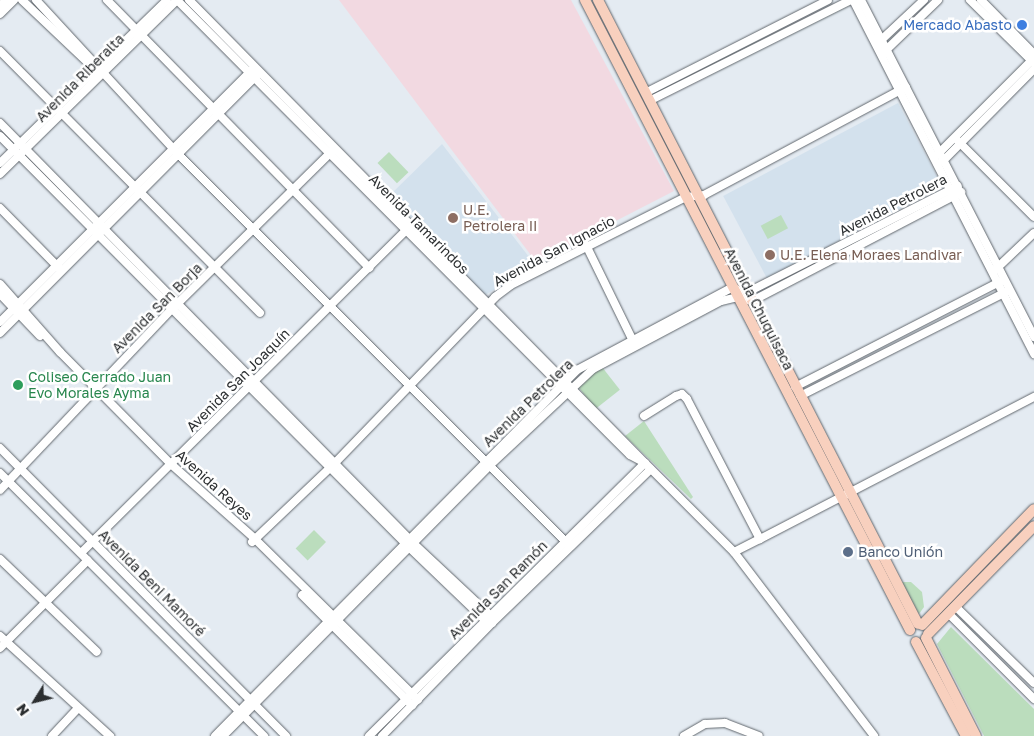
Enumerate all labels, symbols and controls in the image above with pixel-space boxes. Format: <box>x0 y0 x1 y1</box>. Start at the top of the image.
place label: Mercado Abasto <box>903 17 1012 33</box>
marker: Mercado Abasto <box>1016 19 1028 31</box>
street label: Avenida Riberalta <box>33 31 127 125</box>
street label: Avenida Tamarindos <box>366 171 472 277</box>
street label: Avenida Petrolera <box>836 171 950 239</box>
place label: U.E. Petrolera II <box>463 202 537 234</box>
marker: U.E. Petrolera II <box>447 212 459 224</box>
street label: Avenida San Ignacio <box>491 212 617 290</box>
street label: Avenida Chuquisaca <box>721 245 797 373</box>
place label: U.E. Elena Moraes Landivar <box>780 247 962 263</box>
marker: U.E. Elena Moraes Landivar <box>764 249 776 261</box>
street label: Avenida San Borja <box>108 259 206 357</box>
street label: Avenida San Joaquín <box>183 325 293 435</box>
street label: Avenida Petrolera <box>479 356 577 450</box>
place label: Coliseo Cerrado Juan Evo Morales Ayma <box>28 369 171 402</box>
marker: Coliseo Cerrado Juan Evo Morales Ayma <box>12 379 24 391</box>
street label: Avenida Reyes <box>172 446 256 524</box>
street label: Avenida Beni Mamoré <box>95 526 209 640</box>
street label: Avenida San Ramón <box>445 537 551 643</box>
place label: Banco Unión <box>858 544 943 560</box>
marker: Banco Unión <box>842 546 854 558</box>
north arrow <box>10 676 60 726</box>
text: N <box>12 701 32 719</box>

